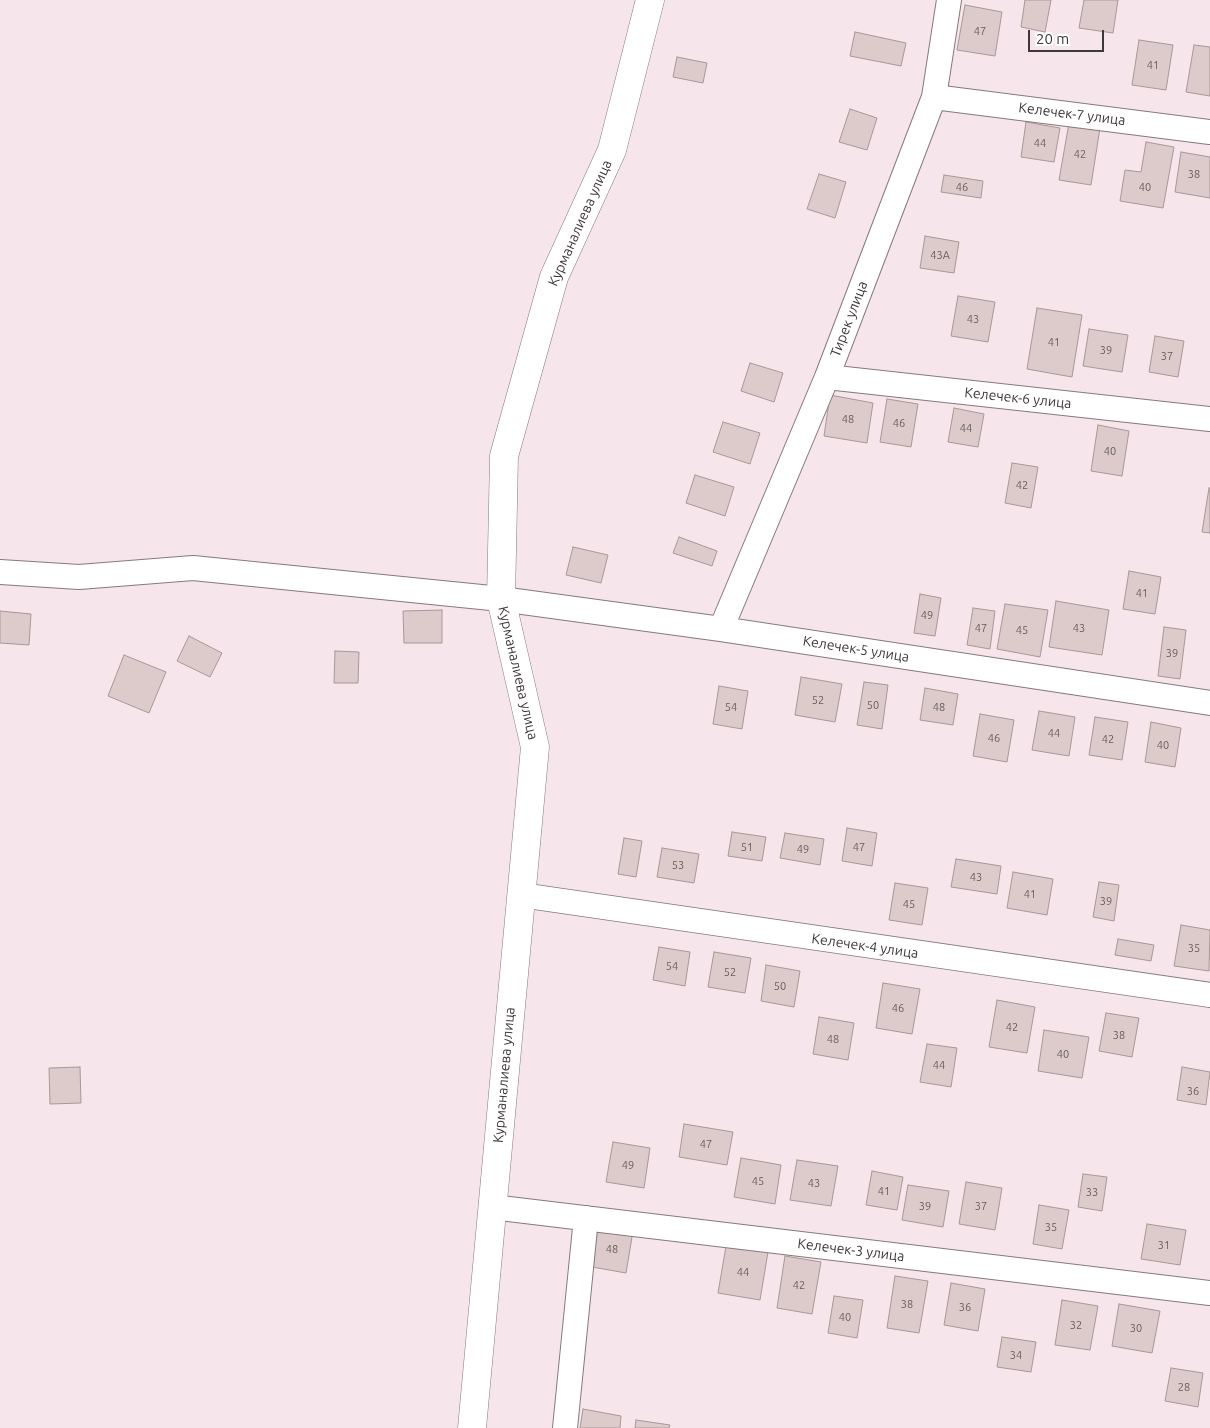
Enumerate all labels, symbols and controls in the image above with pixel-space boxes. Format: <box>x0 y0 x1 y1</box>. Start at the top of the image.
scale bar <box>1030 20 1106 52</box>
house number: 47 <box>974 24 986 38</box>
text: 20 m <box>1036 30 1069 47</box>
house number: 41 <box>1147 58 1159 72</box>
street label: Келечек-7 улица <box>1018 99 1126 129</box>
house number: 44 <box>1034 136 1046 150</box>
house number: 42 <box>1074 147 1086 161</box>
street label: Курманалиева улица <box>545 157 615 289</box>
house number: 38 <box>1188 167 1200 181</box>
house number: 46 <box>956 180 968 194</box>
house number: 40 <box>1139 180 1151 194</box>
house number: 43А <box>930 248 950 262</box>
street label: Тирек улица <box>827 279 871 359</box>
house number: 43 <box>967 312 979 326</box>
house number: 41 <box>1048 335 1060 349</box>
house number: 39 <box>1100 343 1112 357</box>
house number: 37 <box>1161 349 1173 363</box>
street label: Келечек-6 улица <box>964 384 1072 412</box>
house number: 48 <box>842 412 854 426</box>
house number: 46 <box>893 416 905 430</box>
house number: 44 <box>960 421 972 435</box>
house number: 40 <box>1104 444 1116 458</box>
house number: 42 <box>1016 478 1028 492</box>
house number: 41 <box>1136 586 1148 600</box>
street label: Курманалиева улица <box>494 605 542 741</box>
house number: 49 <box>921 608 933 622</box>
house number: 47 <box>975 621 987 635</box>
house number: 43 <box>1073 621 1085 635</box>
house number: 45 <box>1016 623 1028 637</box>
street label: Келечек-5 улица <box>802 632 910 666</box>
house number: 39 <box>1166 646 1178 660</box>
house number: 52 <box>812 693 824 707</box>
house number: 50 <box>867 698 879 712</box>
house number: 54 <box>725 700 737 714</box>
house number: 48 <box>933 700 945 714</box>
house number: 44 <box>1048 726 1060 740</box>
house number: 46 <box>988 731 1000 745</box>
house number: 42 <box>1102 732 1114 746</box>
house number: 40 <box>1157 738 1169 752</box>
house number: 51 <box>741 840 753 854</box>
house number: 47 <box>853 840 865 854</box>
house number: 49 <box>797 842 809 856</box>
house number: 53 <box>672 858 684 872</box>
house number: 43 <box>970 870 982 884</box>
house number: 41 <box>1024 887 1036 901</box>
house number: 39 <box>1100 894 1112 908</box>
house number: 45 <box>903 897 915 911</box>
street label: Келечек-4 улица <box>811 930 919 962</box>
house number: 35 <box>1188 941 1200 955</box>
house number: 54 <box>666 959 678 973</box>
house number: 52 <box>724 965 736 979</box>
house number: 50 <box>774 979 786 993</box>
house number: 46 <box>892 1001 904 1015</box>
street label: Курманалиева улица <box>490 1006 518 1144</box>
house number: 42 <box>1006 1020 1018 1034</box>
house number: 38 <box>1113 1028 1125 1042</box>
house number: 48 <box>827 1032 839 1046</box>
house number: 40 <box>1057 1047 1069 1061</box>
house number: 44 <box>933 1058 945 1072</box>
house number: 36 <box>1187 1084 1199 1098</box>
house number: 47 <box>700 1137 712 1151</box>
house number: 49 <box>622 1158 634 1172</box>
house number: 45 <box>752 1174 764 1188</box>
house number: 43 <box>808 1176 820 1190</box>
house number: 41 <box>878 1184 890 1198</box>
house number: 33 <box>1086 1185 1098 1199</box>
house number: 39 <box>919 1199 931 1213</box>
house number: 37 <box>975 1199 987 1213</box>
house number: 35 <box>1045 1220 1057 1234</box>
street label: Келечек-3 улица <box>797 1235 905 1265</box>
house number: 31 <box>1158 1238 1170 1252</box>
house number: 48 <box>606 1242 618 1256</box>
house number: 44 <box>737 1265 749 1279</box>
house number: 42 <box>793 1278 805 1292</box>
house number: 38 <box>901 1297 913 1311</box>
house number: 36 <box>959 1300 971 1314</box>
house number: 40 <box>839 1310 851 1324</box>
house number: 32 <box>1070 1318 1082 1332</box>
house number: 30 <box>1130 1321 1142 1335</box>
house number: 34 <box>1010 1348 1022 1362</box>
house number: 28 <box>1178 1380 1190 1394</box>

